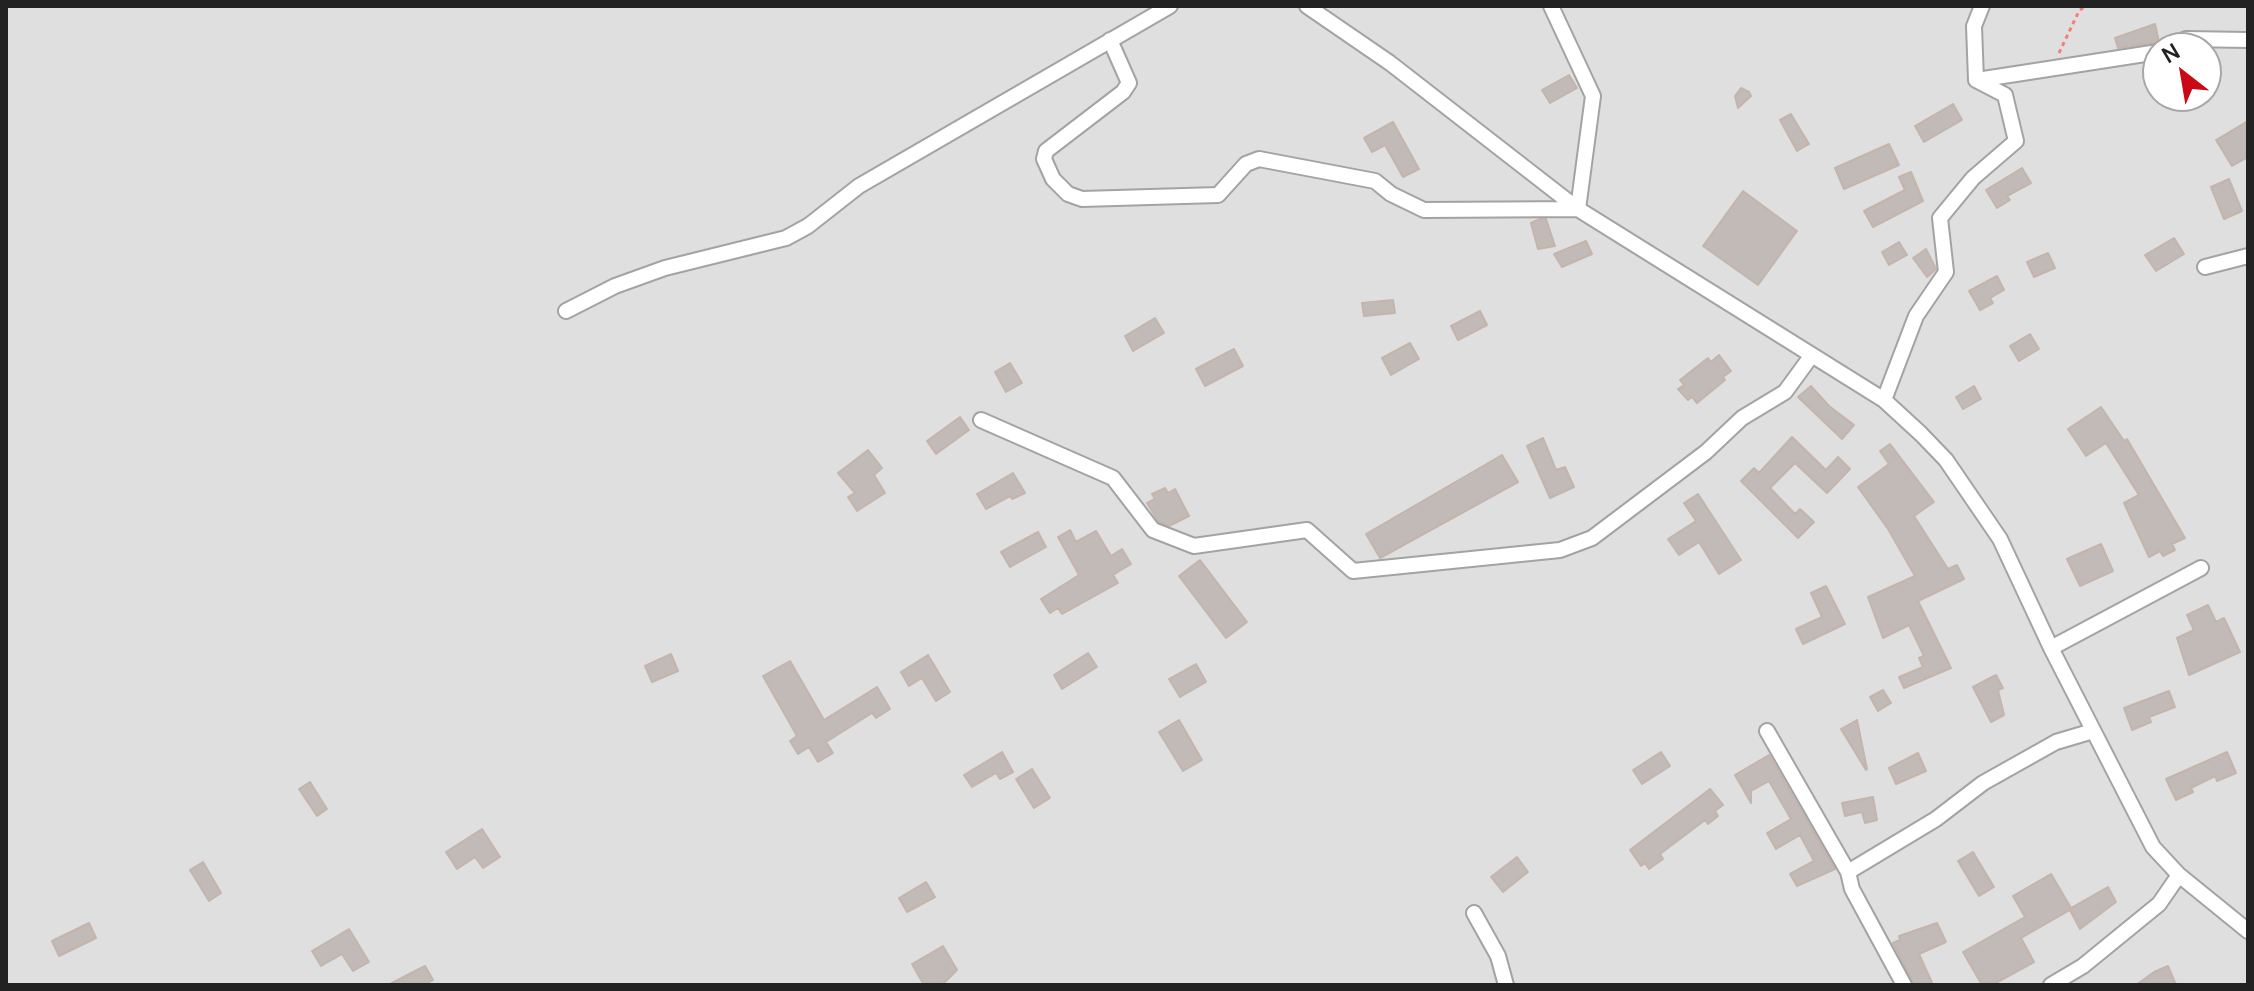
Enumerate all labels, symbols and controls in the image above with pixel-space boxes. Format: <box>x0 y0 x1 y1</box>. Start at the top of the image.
north arrow <box>2142 32 2222 112</box>
text: N <box>2156 36 2185 70</box>

